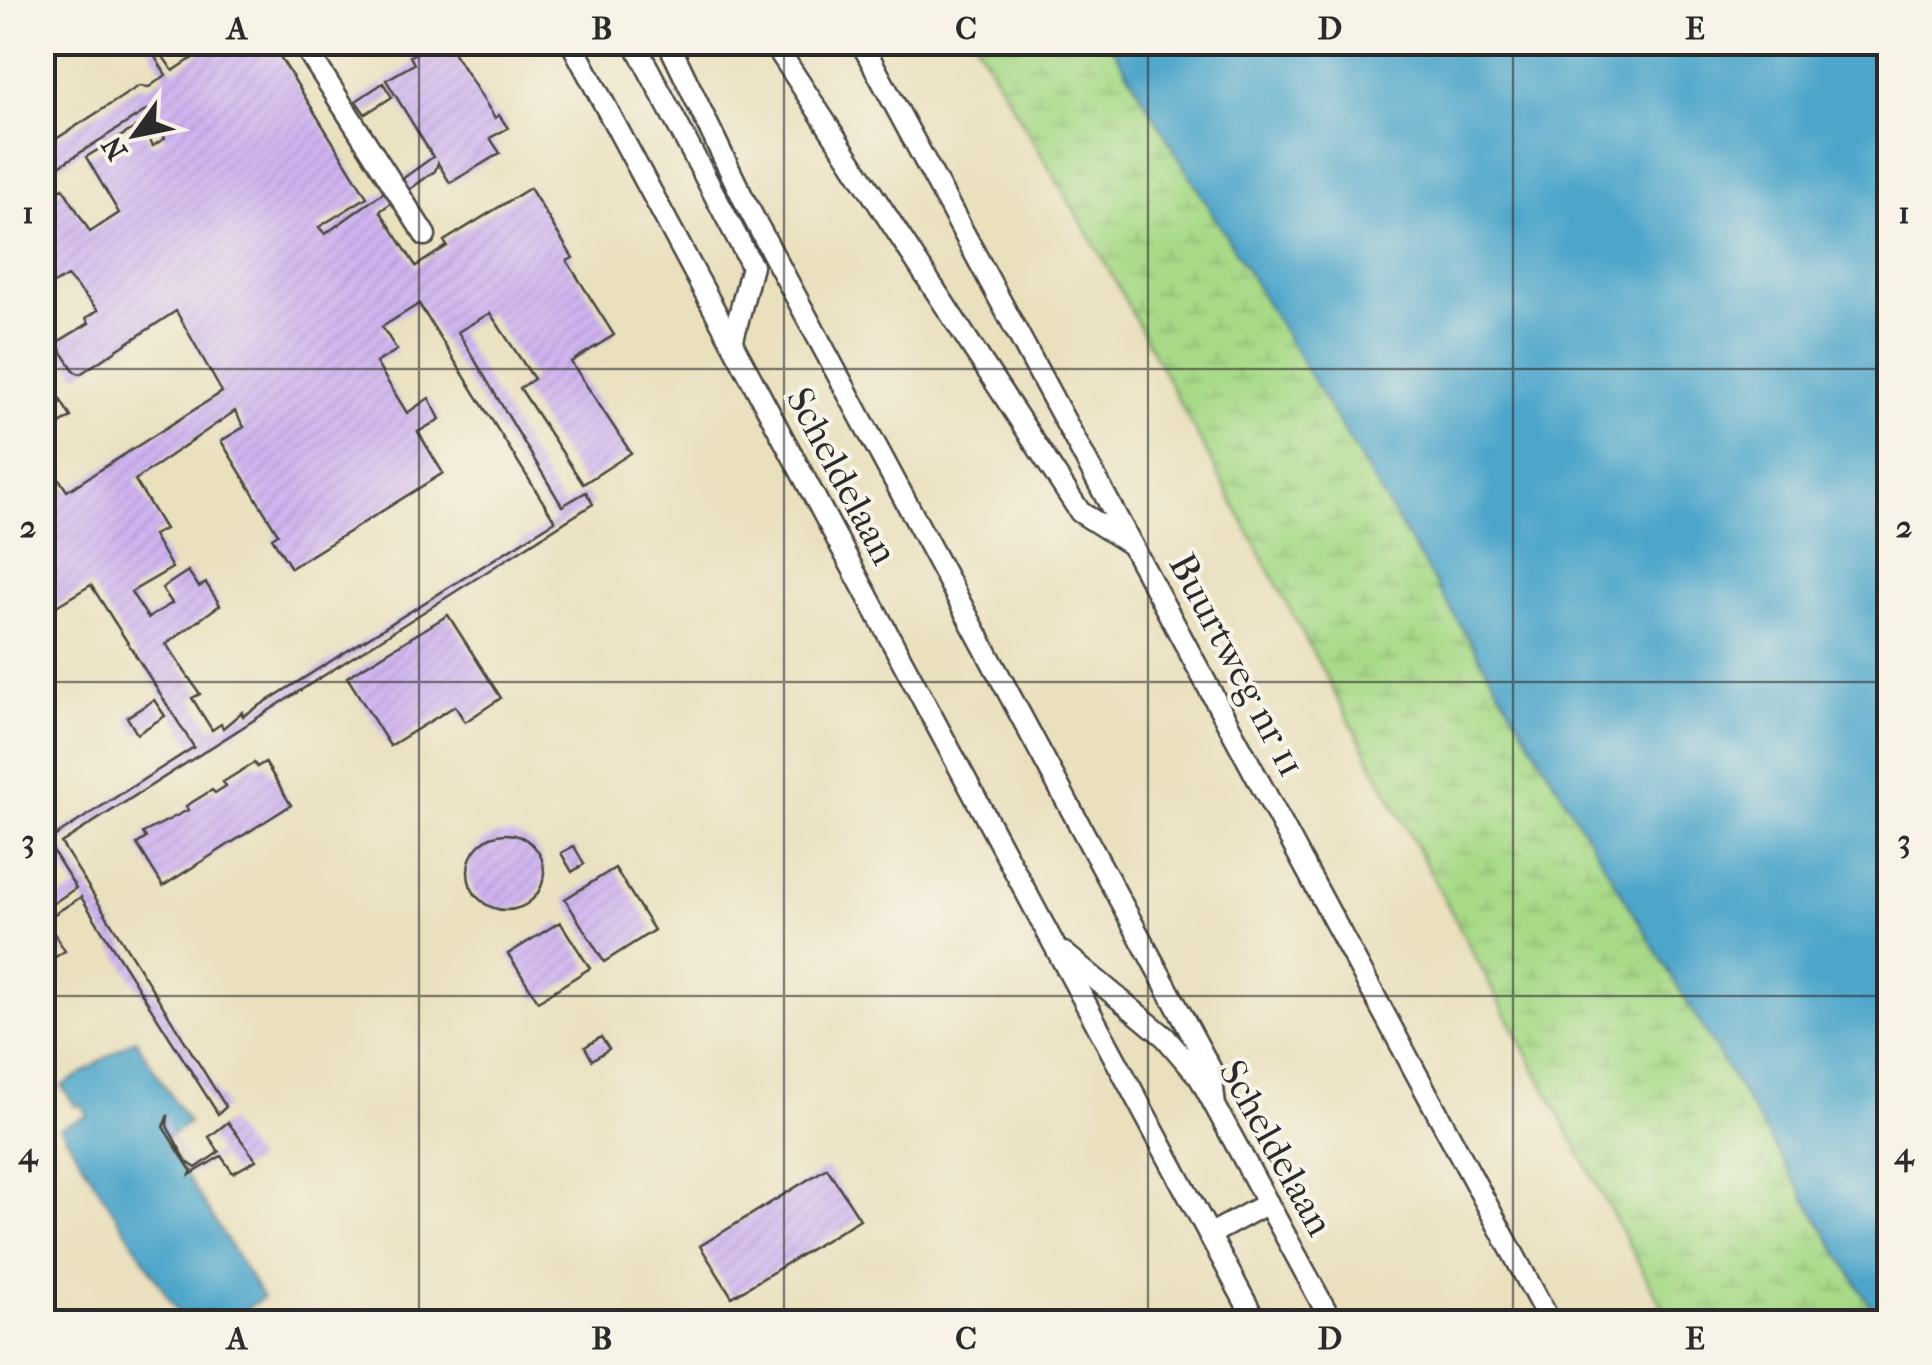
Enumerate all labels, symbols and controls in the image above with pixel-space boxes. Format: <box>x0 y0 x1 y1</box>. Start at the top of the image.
text: A <box>225 10 249 47</box>
text: B <box>592 10 612 47</box>
text: C <box>955 10 977 47</box>
text: D <box>1318 10 1342 47</box>
text: E <box>1685 10 1705 47</box>
north arrow <box>85 85 185 185</box>
text: N <box>94 130 134 166</box>
text: 1 <box>22 194 34 231</box>
text: 1 <box>1898 194 1910 231</box>
street label: Scheldelaan <box>777 380 907 572</box>
text: 2 <box>20 508 36 545</box>
text: 2 <box>1896 508 1912 545</box>
street label: Buurtweg nr 11 <box>1159 546 1315 784</box>
text: 3 <box>21 822 35 859</box>
text: 3 <box>1897 822 1911 859</box>
street label: Scheldelaan <box>1209 1053 1343 1243</box>
text: 4 <box>18 1135 40 1173</box>
text: 4 <box>1894 1135 1916 1173</box>
text: A <box>225 1320 249 1357</box>
text: B <box>592 1320 612 1357</box>
text: C <box>955 1320 977 1357</box>
text: D <box>1318 1320 1342 1357</box>
text: E <box>1685 1320 1705 1357</box>

